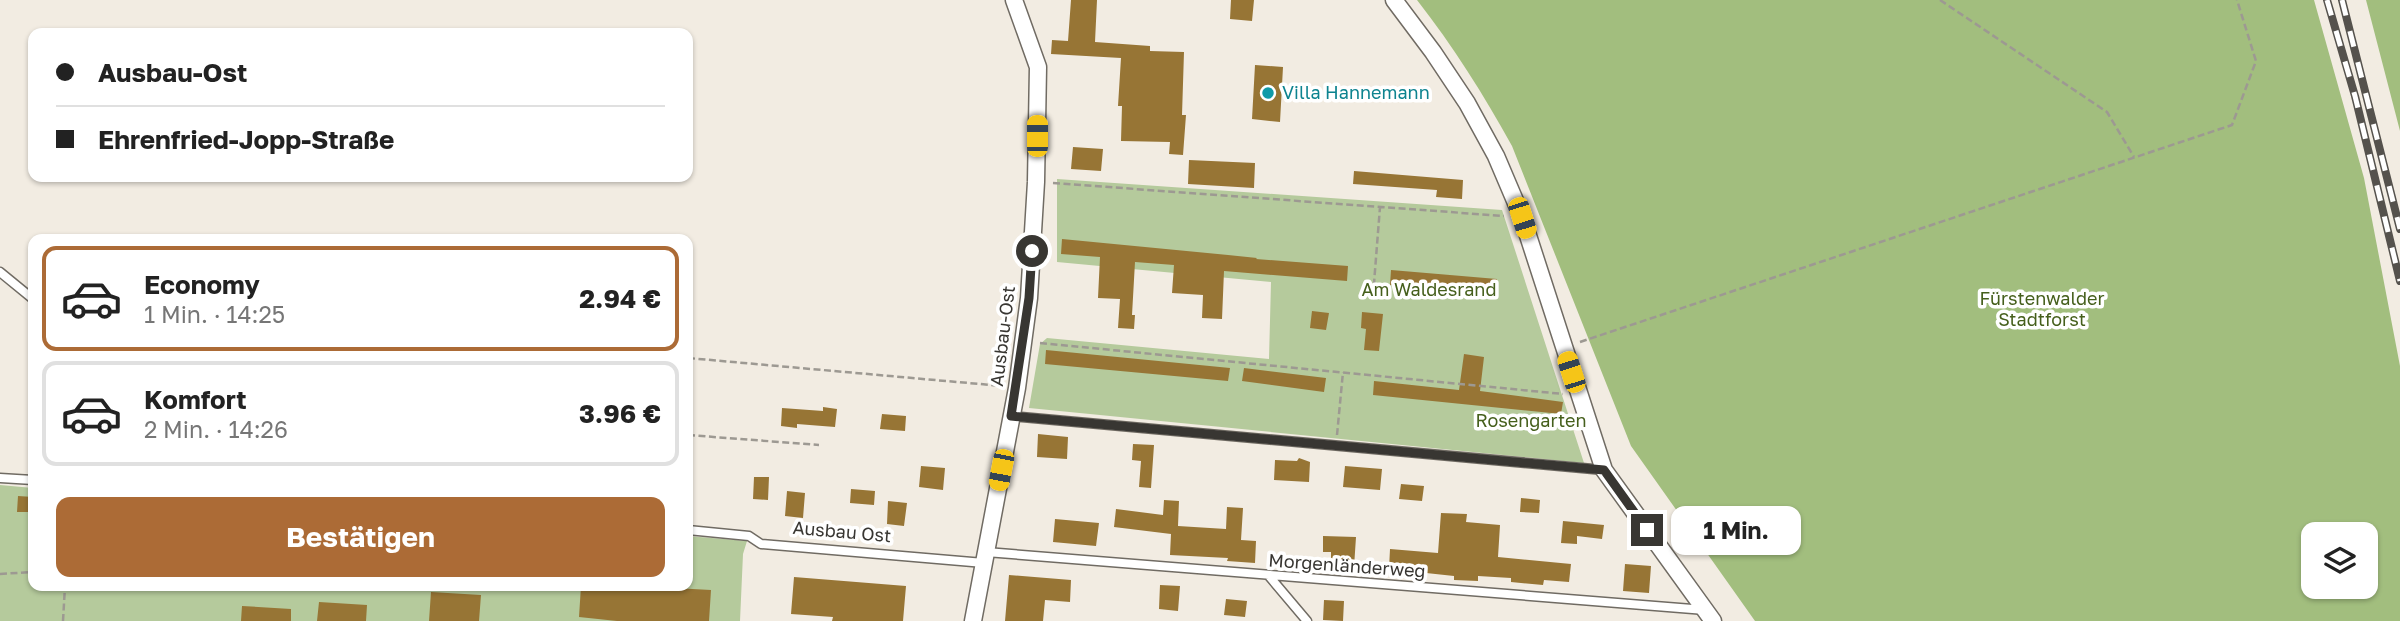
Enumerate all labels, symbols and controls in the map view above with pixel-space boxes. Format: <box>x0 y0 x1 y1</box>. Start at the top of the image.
text: Ausbau-Ost <box>98 57 247 88</box>
place label: Villa Hannemann <box>1282 81 1430 103</box>
marker: Villa Hannemann <box>1260 85 1276 101</box>
car <box>1027 115 1048 157</box>
text: Ehrenfried-Jopp-Straße <box>98 124 394 155</box>
car <box>1506 195 1539 241</box>
route start <box>1016 235 1048 267</box>
icon: car <box>60 267 123 330</box>
text: Economy <box>144 269 260 300</box>
park label: Am Waldesrand <box>1362 278 1497 300</box>
text: 2.94 € <box>579 283 661 314</box>
street label: Ausbau-Ost <box>985 284 1019 387</box>
park label: Fürstenwalder Stadtforst <box>1979 287 2105 330</box>
text: 1 Min. · 14:25 <box>144 300 285 328</box>
car <box>1555 349 1588 395</box>
icon: car <box>60 382 123 445</box>
text: Komfort <box>144 384 247 415</box>
text: 3.96 € <box>579 398 661 429</box>
park label: Rosengarten <box>1475 409 1587 431</box>
text: 2 Min. · 14:26 <box>144 415 288 443</box>
car <box>987 447 1016 493</box>
button: Bestätigen <box>56 497 665 577</box>
callout: 1 Min. <box>1672 505 1801 554</box>
route end <box>1631 514 1663 546</box>
street label: Ausbau Ost <box>792 516 892 546</box>
text: 1 Min. <box>1703 516 1769 544</box>
map controls <box>2301 522 2378 599</box>
button: layers <box>2301 522 2378 599</box>
street label: Morgenländerweg <box>1268 549 1426 581</box>

